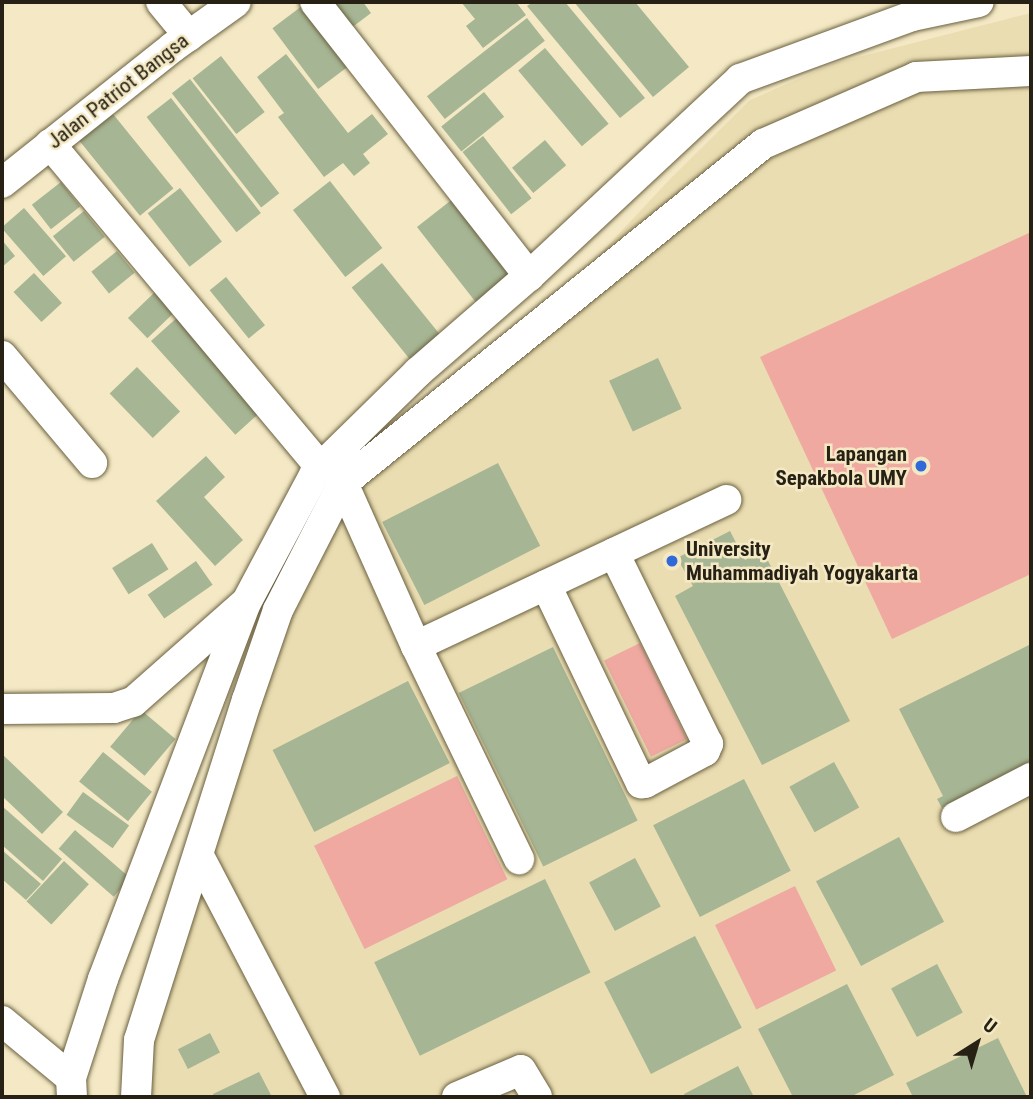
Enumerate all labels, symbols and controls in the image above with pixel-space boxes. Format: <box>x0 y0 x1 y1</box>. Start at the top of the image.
street label: Jalan Patriot Bangsa <box>42 28 194 154</box>
place label: Lapangan Sepakbola UMY <box>775 441 907 491</box>
marker: Lapangan Sepakbola UMY <box>913 458 929 474</box>
place label: University Muhammadiyah Yogyakarta <box>686 536 918 586</box>
marker: University Muhammadiyah Yogyakarta <box>664 553 680 569</box>
north arrow <box>942 1008 1012 1078</box>
text: U <box>979 1013 1001 1038</box>

